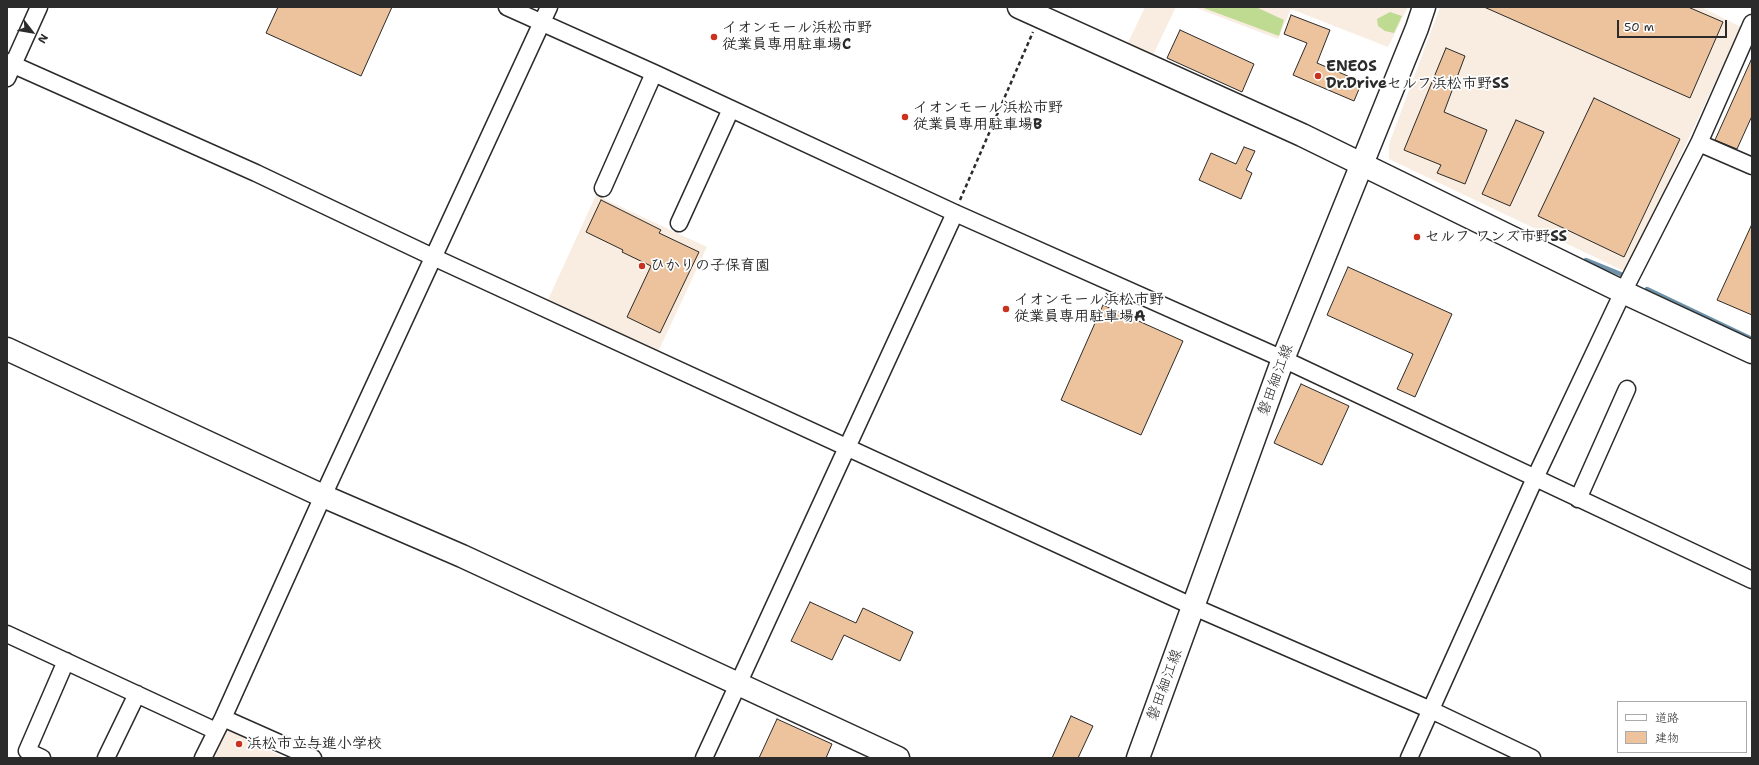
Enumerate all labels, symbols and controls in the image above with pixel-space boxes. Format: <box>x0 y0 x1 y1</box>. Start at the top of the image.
north arrow <box>12 12 52 52</box>
scale bar <box>1619 12 1729 38</box>
place label: イオンモール浜松市野 従業員専用駐車場C <box>722 19 872 54</box>
text: 50 m <box>1624 19 1654 35</box>
text: N <box>34 31 51 46</box>
marker: イオンモール浜松市野 従業員専用駐車場C <box>709 32 719 42</box>
place label: ENEOS Dr.Driveセルフ浜松市野SS <box>1326 58 1509 93</box>
marker: ENEOS Dr.Driveセルフ浜松市野SS <box>1313 71 1323 81</box>
place label: イオンモール浜松市野 従業員専用駐車場B <box>913 99 1063 134</box>
marker: イオンモール浜松市野 従業員専用駐車場B <box>900 112 910 122</box>
place label: セルフ ワンズ市野SS <box>1425 228 1567 246</box>
marker: セルフ ワンズ市野SS <box>1412 232 1422 242</box>
place label: ひかりの子保育園 <box>650 257 770 275</box>
marker: ひかりの子保育園 <box>637 261 647 271</box>
place label: イオンモール浜松市野 従業員専用駐車場A <box>1014 291 1164 326</box>
marker: イオンモール浜松市野 従業員専用駐車場A <box>1001 304 1011 314</box>
street label: 磐田細江線 <box>1255 342 1297 418</box>
street label: 磐田細江線 <box>1144 647 1186 723</box>
legend <box>1617 701 1747 753</box>
text: 道路 <box>1655 710 1679 726</box>
text: 建物 <box>1655 730 1679 746</box>
place label: 浜松市立与進小学校 <box>247 735 382 753</box>
marker: 浜松市立与進小学校 <box>234 739 244 749</box>

